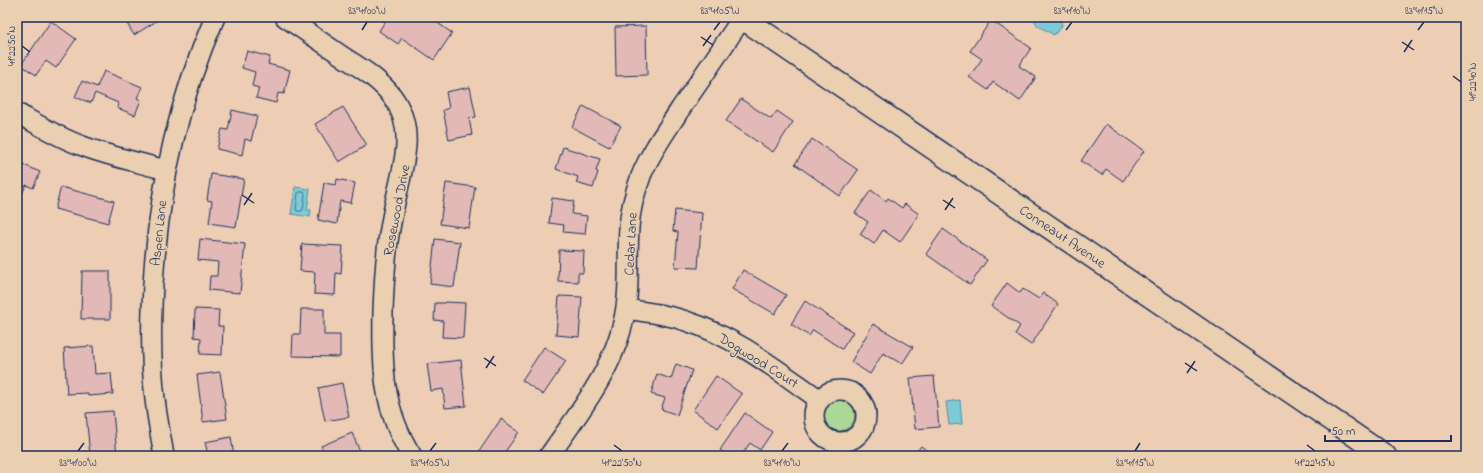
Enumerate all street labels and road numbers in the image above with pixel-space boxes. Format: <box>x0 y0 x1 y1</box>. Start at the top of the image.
street label: Rosewood Drive <box>378 162 417 258</box>
street label: Aspen Lane <box>146 199 173 267</box>
street label: Conneaut Avenue <box>1015 200 1110 274</box>
street label: Cedar Lane <box>619 211 644 276</box>
street label: Dogwood Court <box>713 328 803 395</box>

